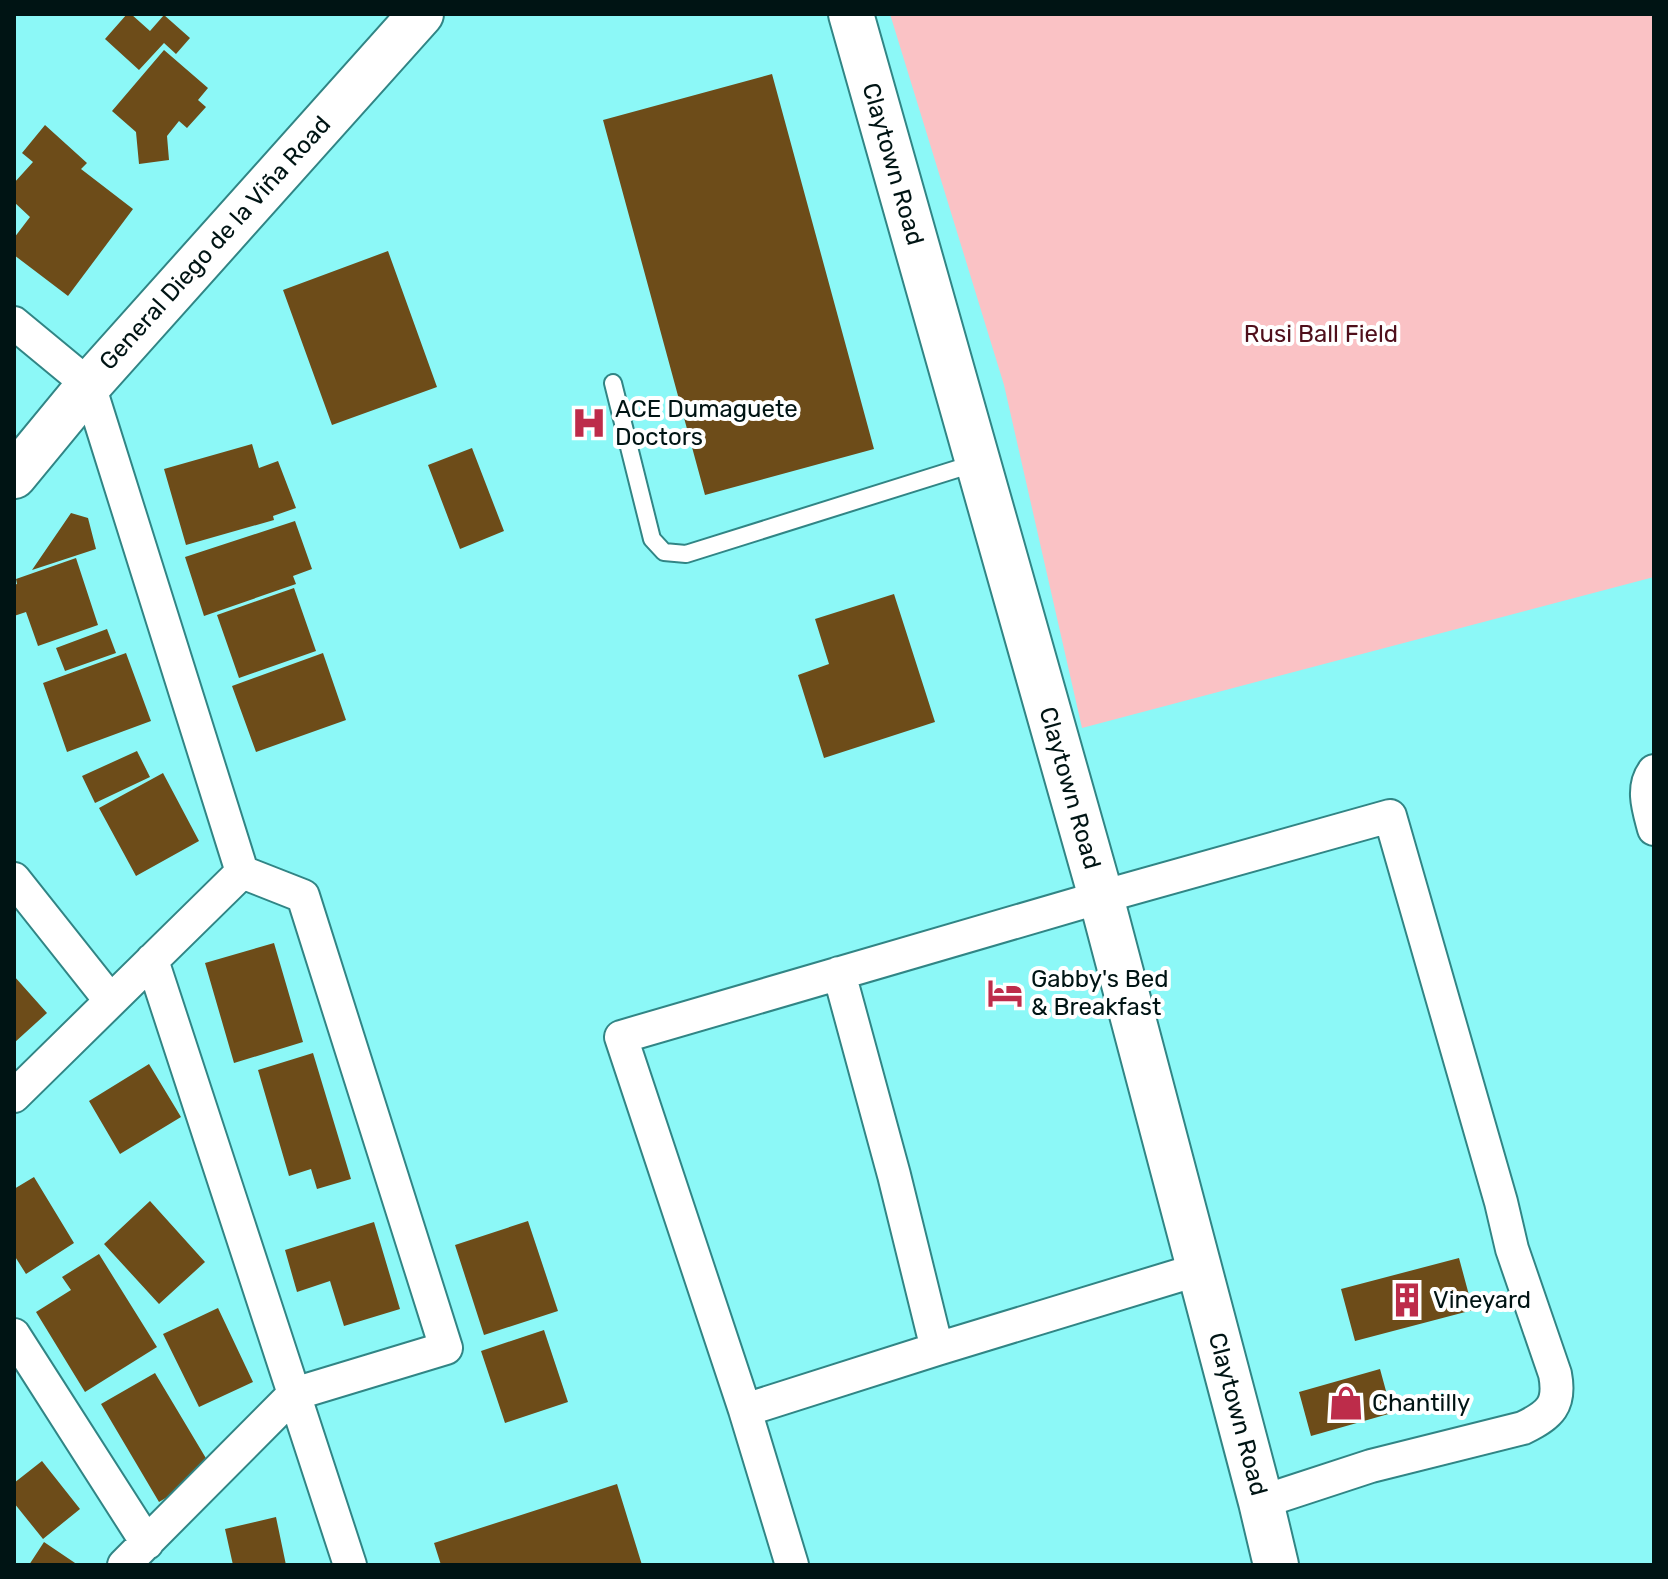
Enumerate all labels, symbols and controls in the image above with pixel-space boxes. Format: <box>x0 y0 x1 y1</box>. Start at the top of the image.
street label: Claytown Road <box>856 80 930 248</box>
street label: General Diego de la Viña Road <box>94 111 336 375</box>
park label: Rusi Ball Field <box>1244 320 1398 348</box>
place label: ACE Dumaguete Doctors <box>615 395 798 451</box>
hospital icon: ACE Dumaguete Doctors <box>570 404 608 442</box>
street label: Claytown Road <box>1033 704 1107 872</box>
place label: Gabby's Bed & Breakfast <box>1031 965 1169 1021</box>
hotel icon: Gabby's Bed & Breakfast <box>986 974 1024 1012</box>
building icon: Vineyard <box>1388 1281 1426 1319</box>
place label: Vineyard <box>1433 1286 1531 1314</box>
street label: Claytown Road <box>1203 1330 1273 1498</box>
shop icon: Chantilly <box>1327 1384 1365 1422</box>
place label: Chantilly <box>1372 1389 1470 1417</box>

